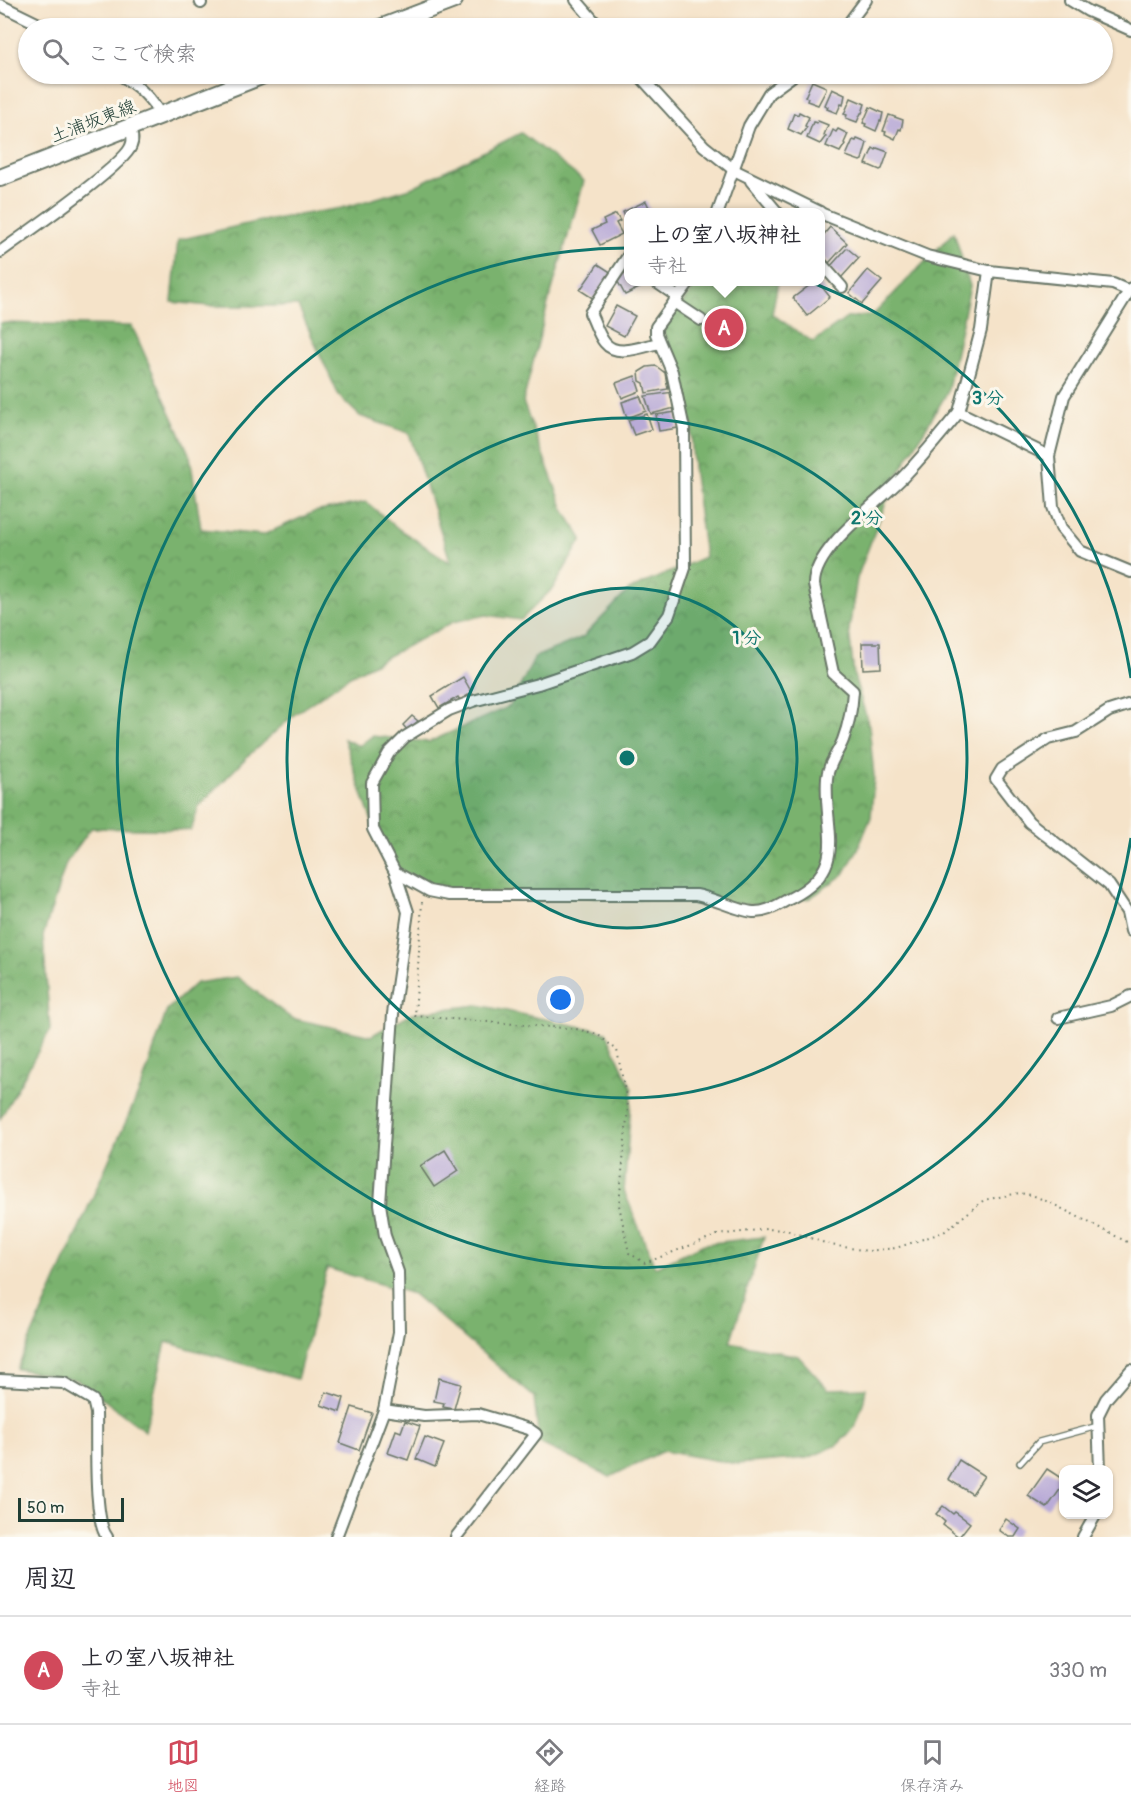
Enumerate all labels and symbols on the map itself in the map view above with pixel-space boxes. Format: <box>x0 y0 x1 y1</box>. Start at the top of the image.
street label: 土浦坂東線 <box>47 95 139 148</box>
pin: A <box>704 306 744 350</box>
text: 3 分 <box>972 387 1004 410</box>
text: 2 分 <box>851 507 883 530</box>
text: 1 分 <box>733 627 761 650</box>
centre of rings <box>617 748 637 768</box>
your location <box>546 985 575 1014</box>
scale bar <box>18 1495 124 1522</box>

